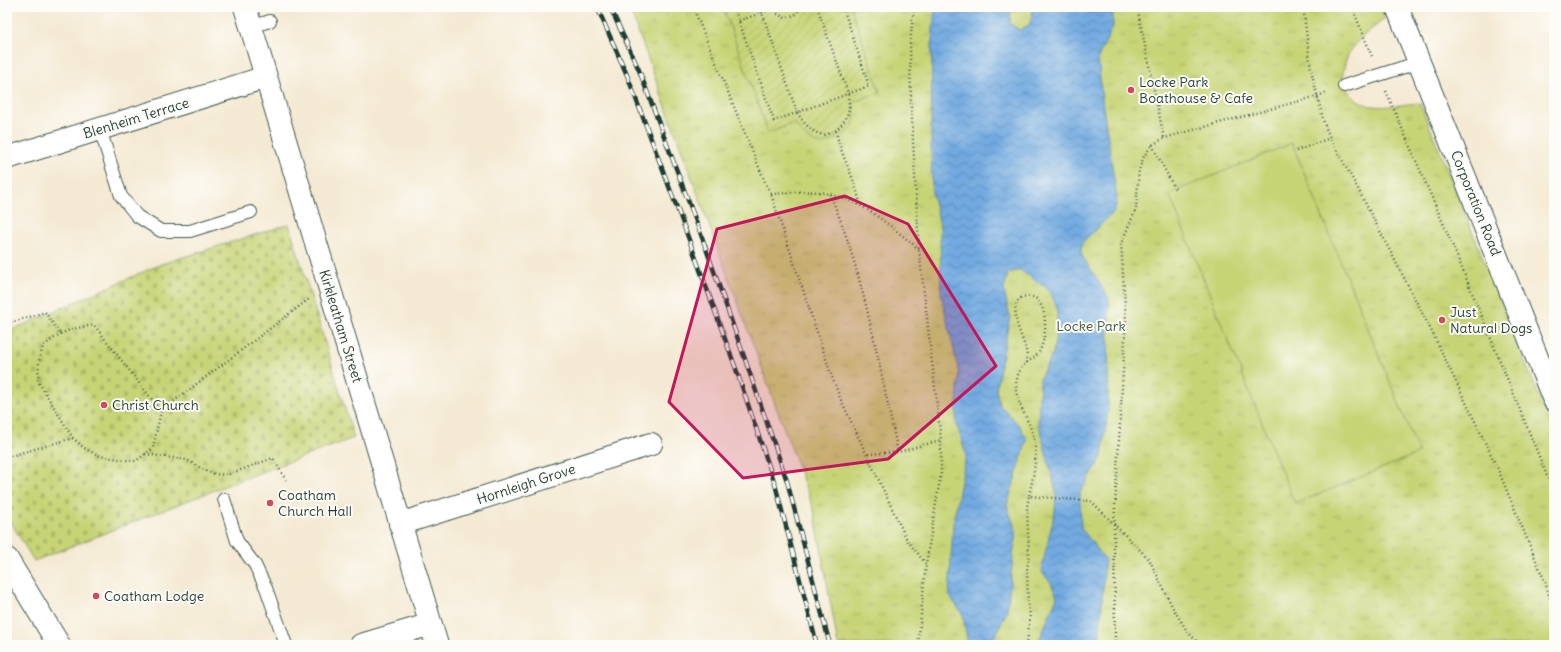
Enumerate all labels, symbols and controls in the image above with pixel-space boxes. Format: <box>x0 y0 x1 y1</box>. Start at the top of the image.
place label: Locke Park Boathouse & Cafe <box>1139 73 1253 107</box>
marker: Locke Park Boathouse & Cafe <box>1126 85 1136 95</box>
street label: Blenheim Terrace <box>81 93 191 143</box>
street label: Corporation Road <box>1447 148 1505 258</box>
street label: Kirkleatham Street <box>315 267 367 385</box>
place label: Just Natural Dogs <box>1450 303 1532 337</box>
marker: Just Natural Dogs <box>1437 315 1447 325</box>
park label: Locke Park <box>1056 317 1126 335</box>
place label: Christ Church <box>112 396 199 414</box>
marker: Christ Church <box>99 400 109 410</box>
street label: Hornleigh Grove <box>474 460 578 508</box>
place label: Coatham Church Hall <box>278 486 352 520</box>
marker: Coatham Church Hall <box>265 498 275 508</box>
place label: Coatham Lodge <box>104 587 204 605</box>
marker: Coatham Lodge <box>91 591 101 601</box>

